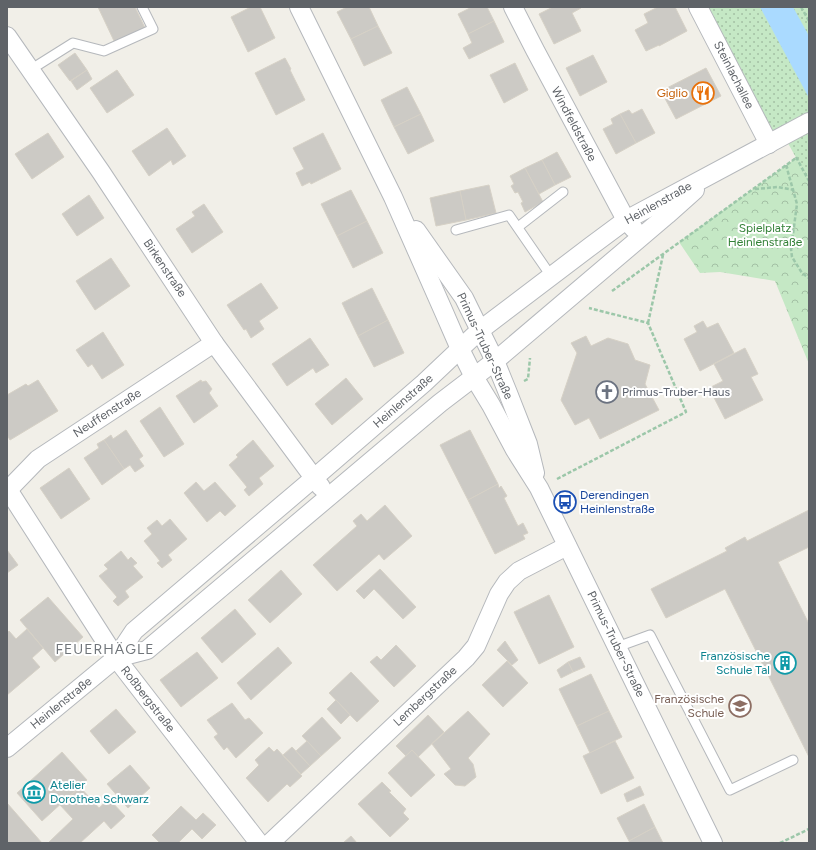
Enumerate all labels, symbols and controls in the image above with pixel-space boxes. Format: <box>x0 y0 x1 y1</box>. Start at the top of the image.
street label: Steinlachallee <box>711 39 757 112</box>
restaurant icon: Giglio <box>690 80 716 106</box>
street label: Windfeldstraße <box>549 84 600 164</box>
place label: Giglio <box>657 86 688 100</box>
street label: Heinlenstraße <box>622 179 694 227</box>
park label: Spielplatz Heinlenstraße <box>728 221 803 249</box>
street label: Birkenstraße <box>141 236 190 300</box>
street label: Primus-Truber-Straße <box>454 290 516 402</box>
street label: Heinlenstraße <box>370 371 436 431</box>
church icon: Primus-Truber-Haus <box>594 379 620 405</box>
place label: Primus-Truber-Haus <box>622 385 731 399</box>
street label: Neuffenstraße <box>70 386 144 440</box>
place label: Derendingen Heinlenstraße <box>580 488 655 516</box>
bus stop icon: Derendingen Heinlenstraße <box>552 489 578 515</box>
street label: Primus-Truber-Straße <box>584 589 648 700</box>
district label: FEUERHÄGLE <box>55 641 155 658</box>
place label: Französische Schule Tal <box>700 649 770 677</box>
building icon: Französische Schule Tal <box>772 650 798 676</box>
street label: Roßbergstraße <box>118 663 178 735</box>
street label: Lembergstraße <box>390 663 460 729</box>
street label: Heinlenstraße <box>28 674 95 732</box>
place label: Französische Schule <box>654 692 724 720</box>
school or university icon: Französische Schule <box>727 693 753 719</box>
place label: Atelier Dorothea Schwarz <box>50 778 149 806</box>
museum icon: Atelier Dorothea Schwarz <box>21 779 47 805</box>

